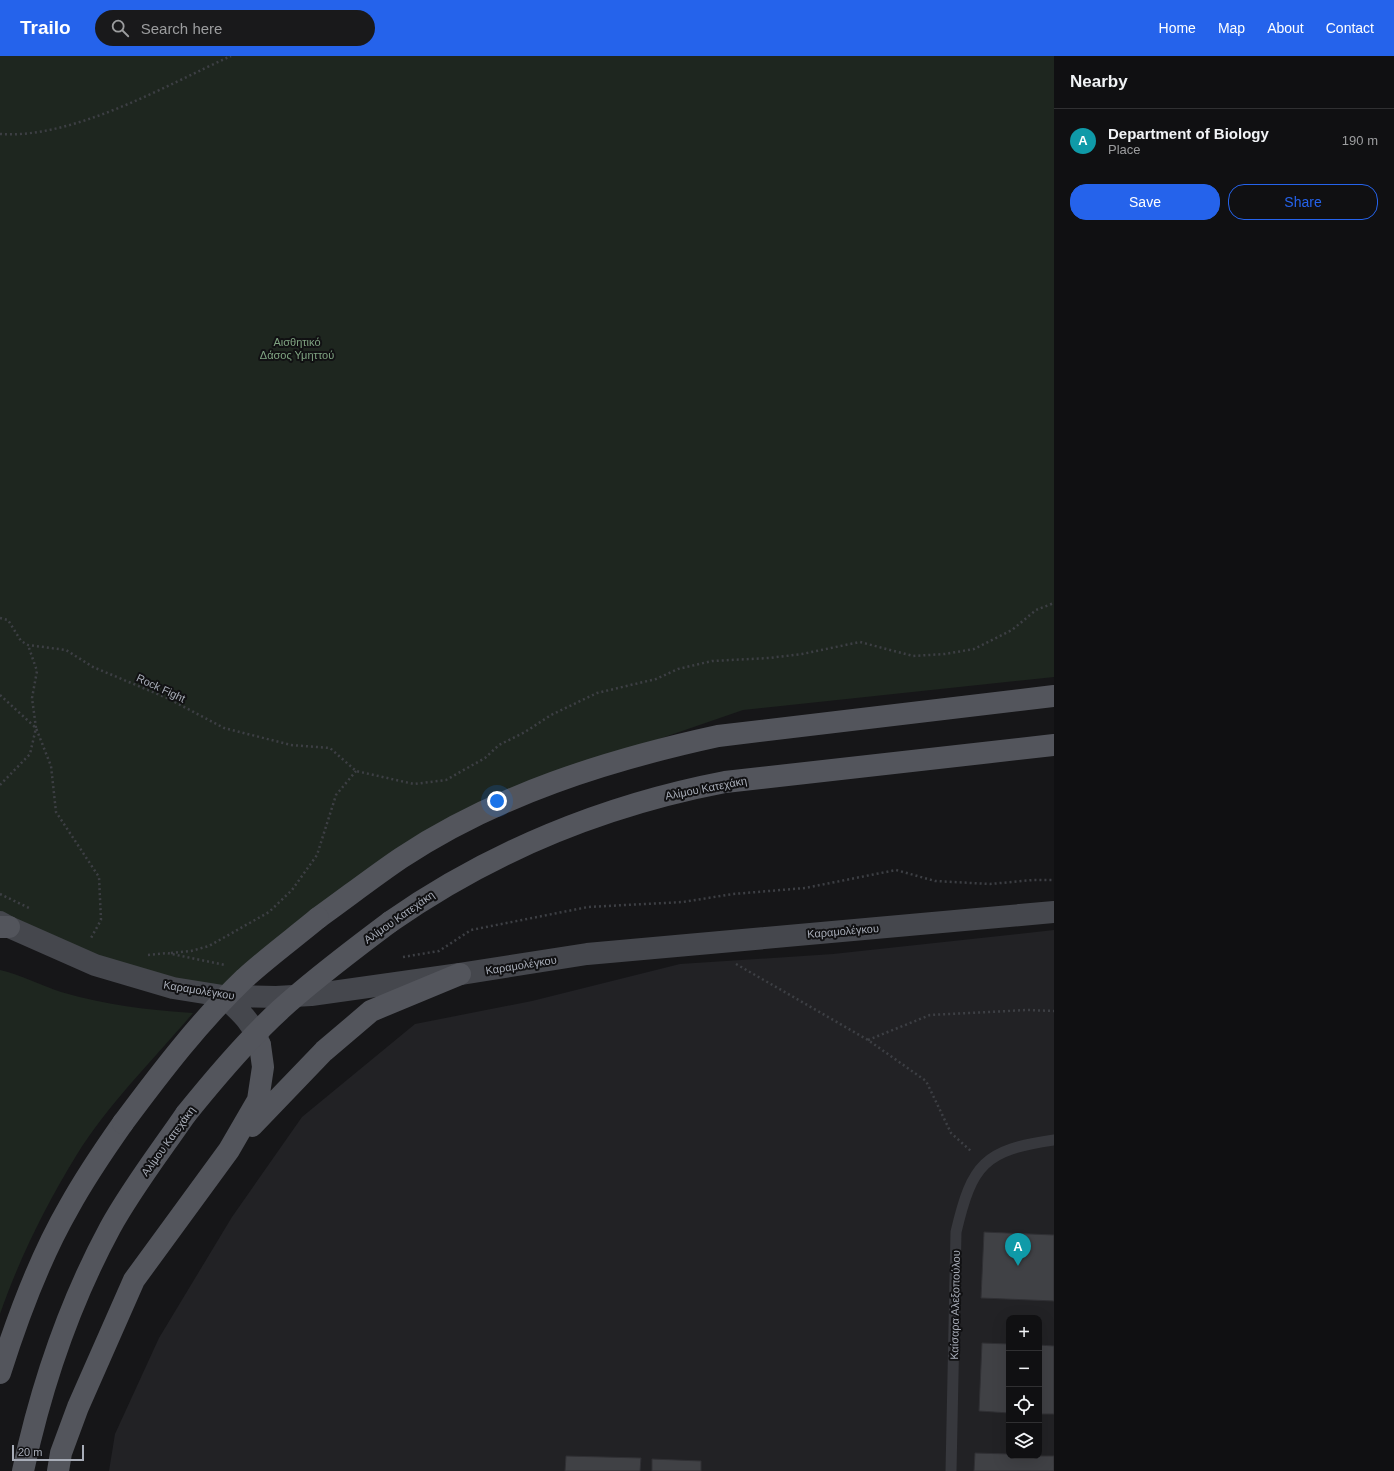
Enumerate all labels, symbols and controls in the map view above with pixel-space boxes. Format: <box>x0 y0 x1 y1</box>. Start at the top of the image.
search box <box>95 10 375 46</box>
text: Trailo <box>20 17 71 38</box>
icon: search <box>109 17 131 39</box>
text: Search here <box>141 20 222 37</box>
text: Home <box>1159 20 1196 36</box>
text: Map <box>1218 20 1245 36</box>
text: About <box>1267 20 1304 36</box>
text: Contact <box>1326 20 1374 36</box>
text: Nearby <box>1070 72 1128 91</box>
text: Department of Biology <box>1108 125 1269 142</box>
text: A <box>1078 133 1088 148</box>
text: 190 m <box>1342 133 1378 148</box>
text: Place <box>1108 142 1141 157</box>
button: Save <box>1070 184 1220 220</box>
button: Share <box>1228 184 1378 220</box>
park label: Αισθητικό Δάσος Υμηττού <box>260 336 334 361</box>
street label: Rock Fight <box>135 671 187 705</box>
street label: Αλίμου Κατεχάκη <box>664 774 748 802</box>
your location <box>487 791 507 811</box>
street label: Αλίμου Κατεχάκη <box>362 888 436 946</box>
street label: Καραμολέγκου <box>807 922 879 940</box>
street label: Καραμολέγκου <box>485 953 557 977</box>
street label: Καραμολέγκου <box>163 978 235 1002</box>
street label: Αλίμου Κατεχάκη <box>139 1104 197 1178</box>
pin: A <box>1005 1233 1031 1266</box>
street label: Καίσαρα Αλεξοπούλου <box>948 1250 962 1360</box>
map controls <box>1006 1315 1042 1459</box>
button: + <box>1006 1315 1042 1351</box>
button: − <box>1006 1351 1042 1387</box>
button: locate <box>1006 1387 1042 1423</box>
button: layers <box>1006 1423 1042 1459</box>
scale bar <box>12 1443 84 1462</box>
text: 20 m <box>18 1446 42 1458</box>

